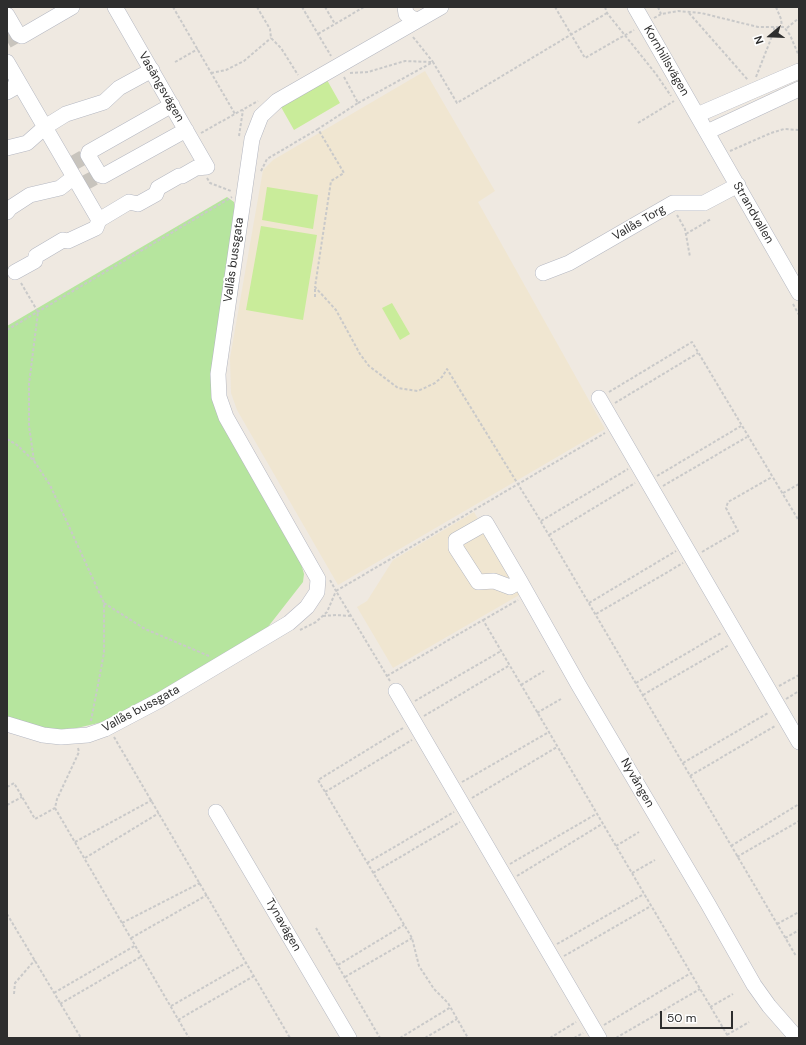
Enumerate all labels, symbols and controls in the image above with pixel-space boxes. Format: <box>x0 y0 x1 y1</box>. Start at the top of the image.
north arrow <box>750 16 790 56</box>
street label: Kornhillsvägen <box>640 23 692 99</box>
text: N <box>751 34 767 46</box>
street label: Vasängsvägen <box>135 49 187 125</box>
street label: Strandvallen <box>730 180 776 246</box>
street label: Vallås Torg <box>610 202 668 244</box>
street label: Vallås bussgata <box>221 217 247 303</box>
street label: Vallås bussgata <box>100 683 182 735</box>
street label: Nyvången <box>617 756 657 810</box>
street label: Tynavägen <box>262 896 304 954</box>
scale bar <box>662 1003 735 1029</box>
text: 50 m <box>667 1010 696 1026</box>

